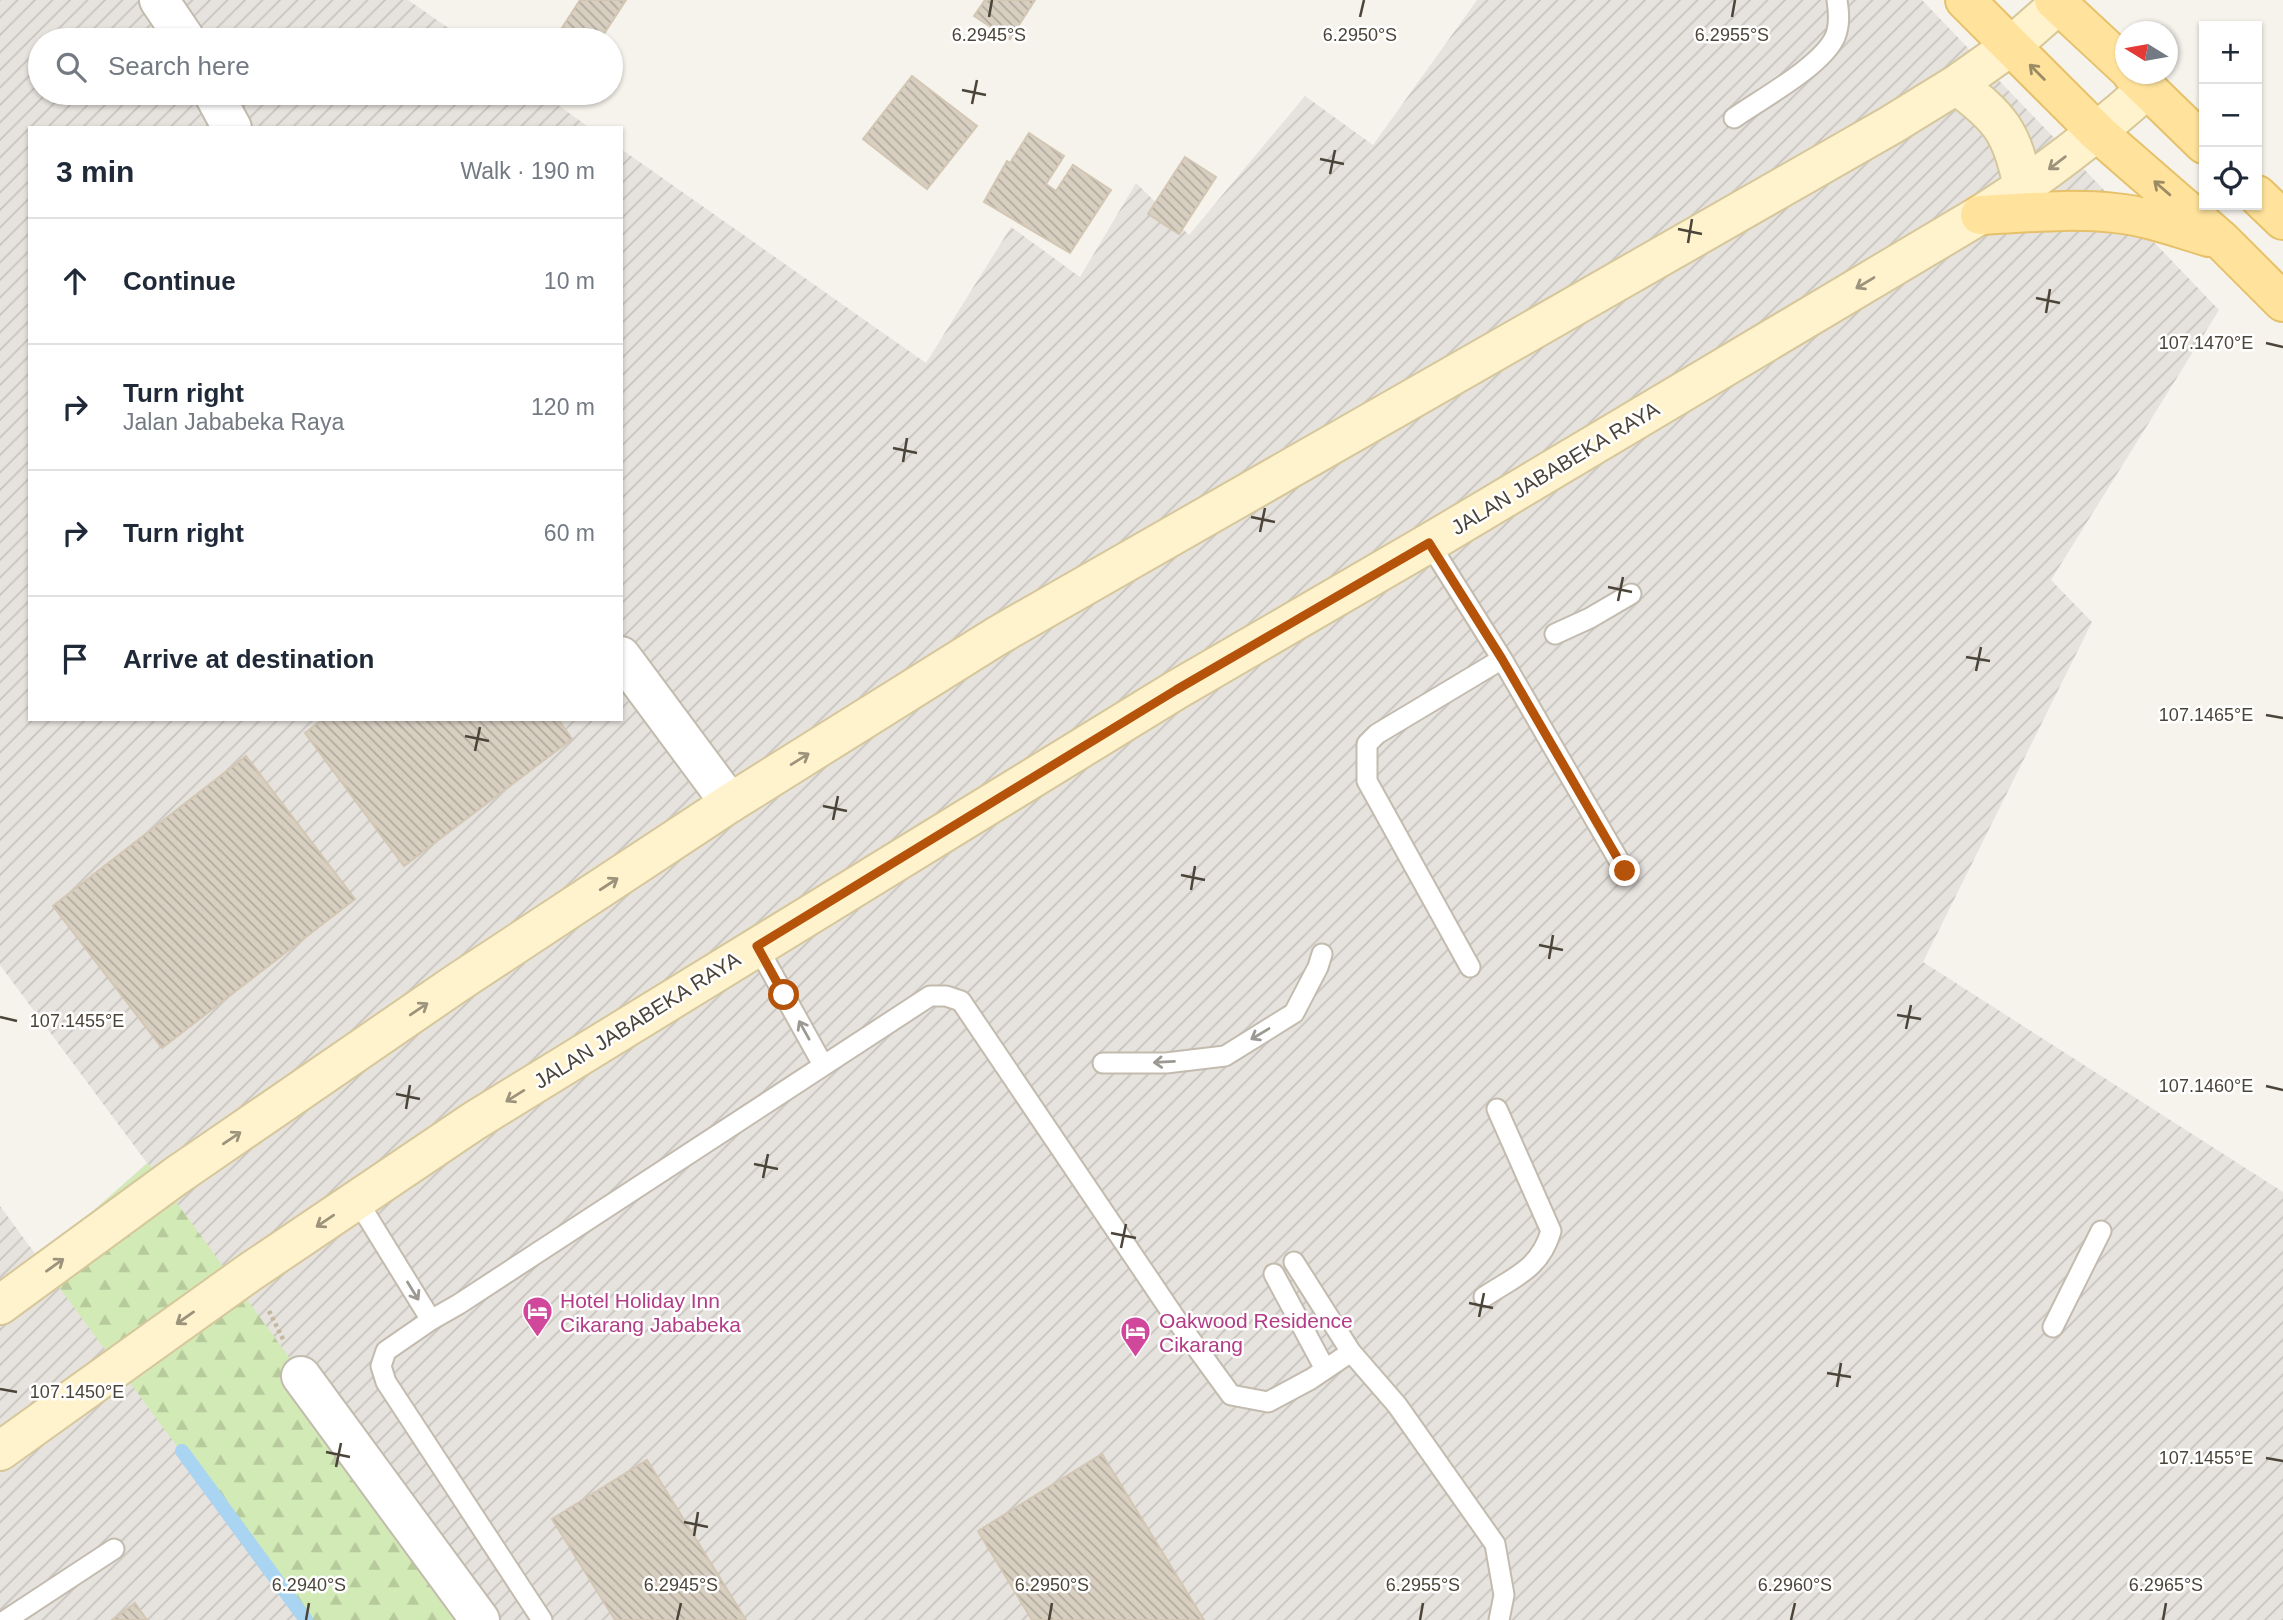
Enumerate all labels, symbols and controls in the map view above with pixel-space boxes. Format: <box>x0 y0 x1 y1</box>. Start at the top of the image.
north arrow <box>2115 21 2178 84</box>
map controls <box>2199 21 2262 210</box>
button: + <box>2199 21 2262 84</box>
text: 6.2945°S <box>952 25 1026 45</box>
text: 6.2950°S <box>1323 25 1397 45</box>
text: 6.2955°S <box>1695 25 1769 45</box>
search box <box>28 28 623 105</box>
icon: search <box>52 48 90 86</box>
text: Search here <box>108 51 250 81</box>
one-way arrow <box>2029 64 2046 81</box>
button: − <box>2199 84 2262 147</box>
button: locate <box>2199 147 2262 210</box>
text: 3 min <box>56 155 134 188</box>
one-way arrow <box>2048 155 2067 170</box>
text: Walk · 190 m <box>460 158 595 184</box>
one-way arrow <box>2153 180 2171 196</box>
icon: ahead <box>56 262 94 300</box>
text: Continue <box>123 266 236 296</box>
text: 10 m <box>544 268 595 294</box>
one-way arrow <box>1855 277 1875 291</box>
text: 107.1470°E <box>2159 333 2253 353</box>
text: Turn right <box>123 378 244 408</box>
icon: right <box>56 388 94 426</box>
text: 120 m <box>531 394 595 420</box>
street label: JALAN JABABEKA RAYA <box>1447 397 1663 539</box>
text: Jalan Jababeka Raya <box>123 409 344 435</box>
icon: right <box>56 514 94 552</box>
text: Turn right <box>123 518 244 548</box>
text: 60 m <box>544 520 595 546</box>
icon: arrive <box>56 640 94 678</box>
text: Arrive at destination <box>123 644 374 674</box>
text: 107.1465°E <box>2159 705 2253 725</box>
one-way arrow <box>789 752 809 766</box>
route end <box>1609 855 1640 886</box>
one-way arrow <box>599 876 618 891</box>
street label: JALAN JABABEKA RAYA <box>530 947 744 1093</box>
route start <box>768 979 799 1010</box>
one-way arrow <box>409 1002 429 1016</box>
text: 107.1455°E <box>30 1011 124 1031</box>
one-way arrow <box>797 1020 810 1041</box>
one-way arrow <box>1250 1028 1270 1042</box>
one-way arrow <box>1153 1056 1176 1069</box>
text: 107.1460°E <box>2159 1076 2253 1096</box>
one-way arrow <box>506 1089 526 1103</box>
one-way arrow <box>222 1131 241 1145</box>
one-way arrow <box>316 1214 336 1228</box>
one-way arrow <box>45 1257 64 1272</box>
one-way arrow <box>407 1281 421 1301</box>
place label: Hotel Holiday Inn Cikarang Jababeka <box>560 1289 741 1336</box>
hotel icon: Hotel Holiday Inn Cikarang Jababeka <box>520 1295 554 1339</box>
place label: Oakwood Residence Cikarang <box>1159 1309 1353 1356</box>
one-way arrow <box>176 1311 195 1326</box>
hotel icon: Oakwood Residence Cikarang <box>1119 1315 1153 1359</box>
text: 107.1450°E <box>30 1382 124 1402</box>
text: 107.1455°E <box>2159 1448 2253 1468</box>
text: 6.2940°S <box>272 1575 346 1595</box>
text: 6.2945°S <box>644 1575 718 1595</box>
text: 6.2950°S <box>1015 1575 1089 1595</box>
text: 6.2955°S <box>1386 1575 1460 1595</box>
text: 6.2960°S <box>1758 1575 1832 1595</box>
text: 6.2965°S <box>2129 1575 2203 1595</box>

